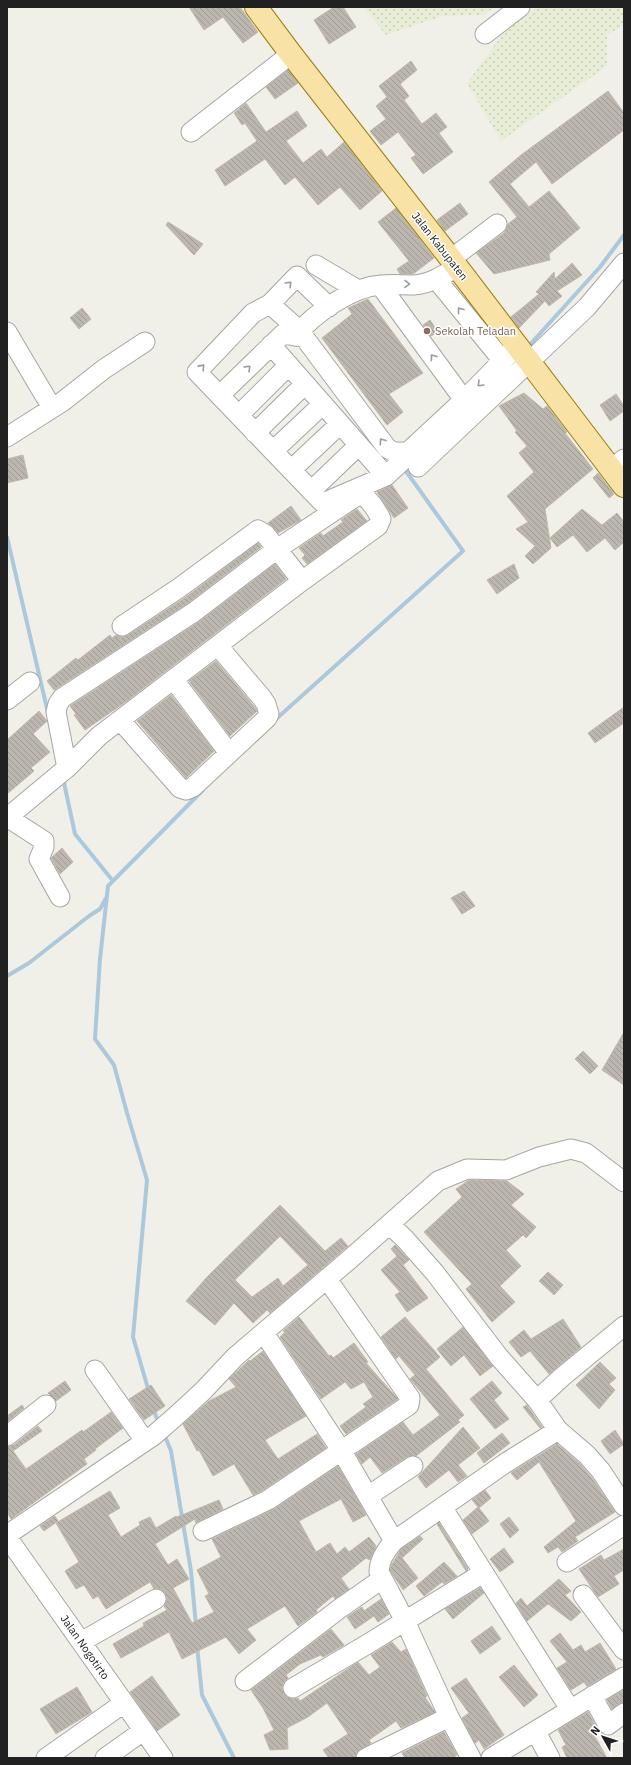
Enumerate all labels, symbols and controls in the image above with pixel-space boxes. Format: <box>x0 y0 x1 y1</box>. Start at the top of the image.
street label: Jalan Kabupaten <box>409 209 471 283</box>
one-way arrow <box>404 280 410 289</box>
one-way arrow <box>284 281 292 289</box>
one-way arrow <box>458 307 465 314</box>
place label: Sekolah Teladan <box>435 324 516 338</box>
marker: Sekolah Teladan <box>422 326 432 336</box>
one-way arrow <box>430 355 437 362</box>
one-way arrow <box>198 364 205 372</box>
one-way arrow <box>243 365 251 373</box>
one-way arrow <box>477 379 485 387</box>
one-way arrow <box>379 439 386 446</box>
street label: Jalan Nogotirto <box>58 1612 112 1682</box>
north arrow <box>583 1717 623 1757</box>
text: N <box>587 1723 603 1738</box>

